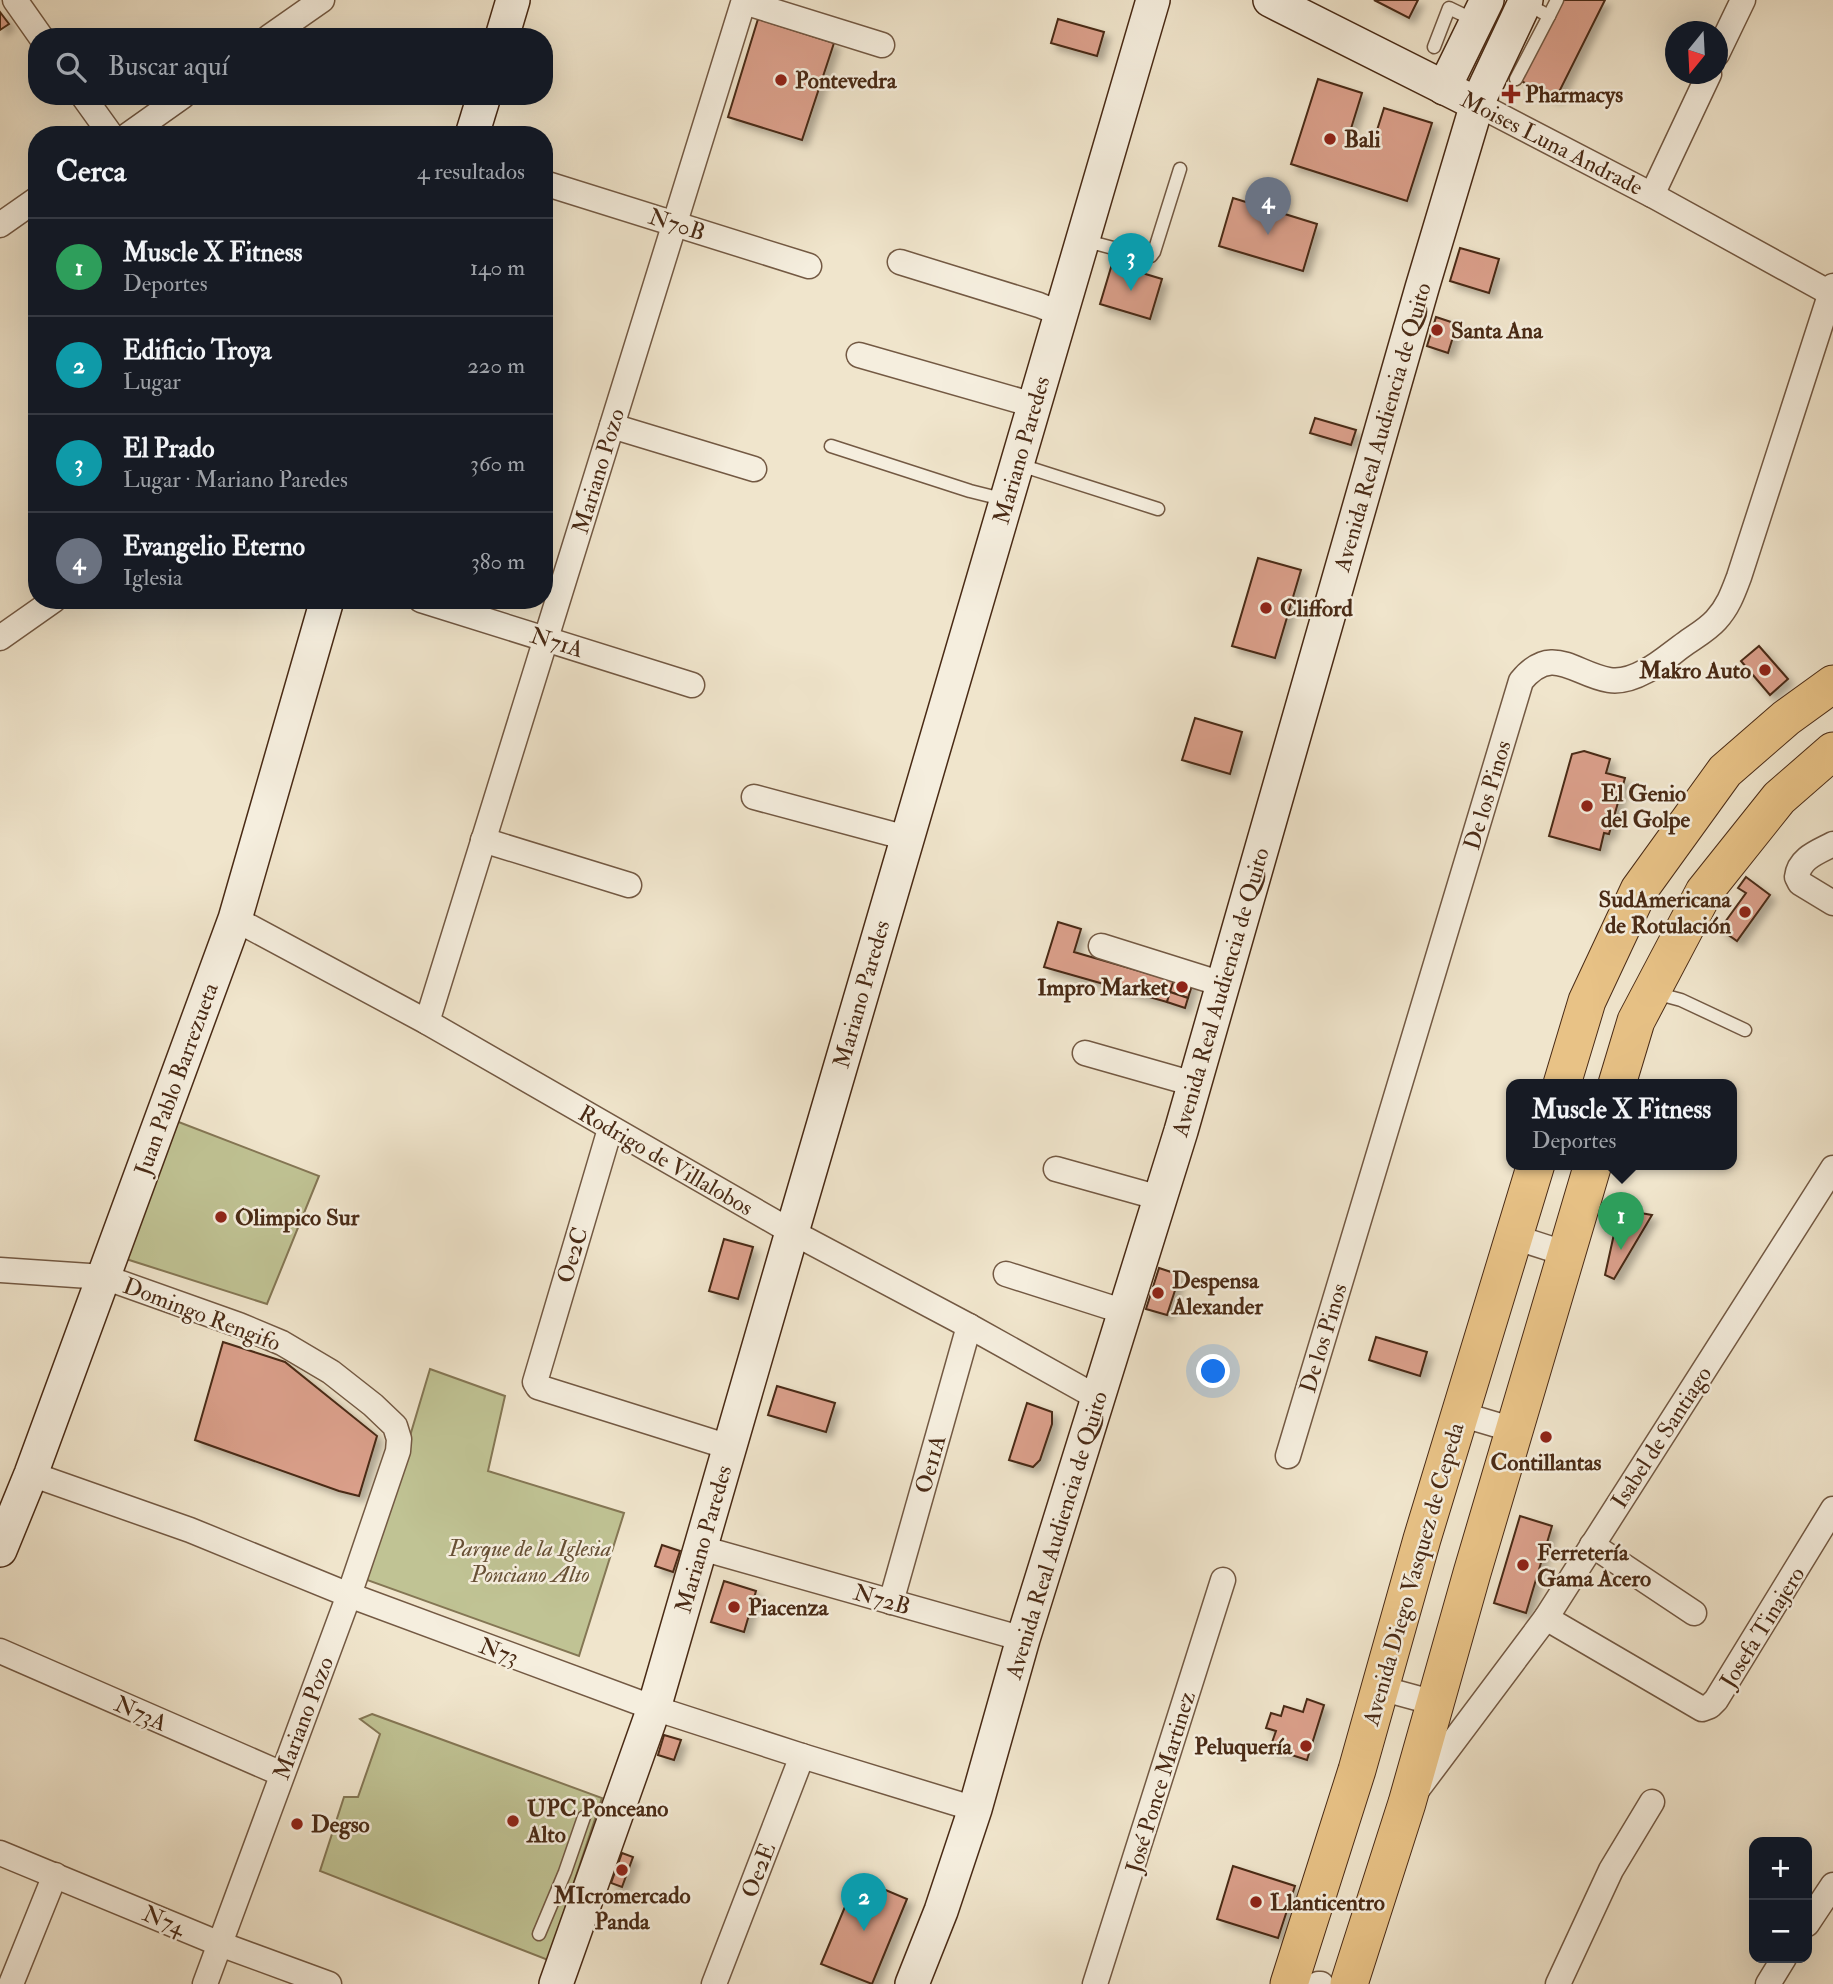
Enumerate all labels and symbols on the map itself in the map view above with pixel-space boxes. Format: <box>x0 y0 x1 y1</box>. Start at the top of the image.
north arrow <box>1665 21 1728 84</box>
place label: Pontevedra <box>795 66 898 95</box>
marker: Pontevedra <box>773 72 789 88</box>
place label: Pharmacys <box>1525 80 1623 110</box>
street label: Moises Luna Andrade <box>1456 85 1648 202</box>
marker: Pharmacys <box>1503 86 1519 102</box>
place label: Bali <box>1344 125 1381 154</box>
marker: Bali <box>1322 131 1338 147</box>
pin: 4 <box>1245 177 1291 235</box>
street label: N70B <box>645 202 709 247</box>
pin: 3 <box>1108 233 1154 291</box>
street label: Avenida Real Audiencia de Quito <box>1327 279 1438 576</box>
place label: Santa Ana <box>1451 316 1544 345</box>
marker: Santa Ana <box>1429 322 1445 338</box>
street label: Mariano Paredes <box>986 373 1056 528</box>
street label: Mariano Pozo <box>566 405 631 537</box>
place label: Clifford <box>1280 594 1353 623</box>
marker: Clifford <box>1258 600 1274 616</box>
street label: N71A <box>527 621 587 664</box>
place label: Makro Auto <box>1638 656 1751 685</box>
marker: Makro Auto <box>1757 662 1773 678</box>
street label: De los Pinos <box>1457 737 1518 853</box>
place label: El Genio del Golpe <box>1601 779 1690 835</box>
marker: El Genio del Golpe <box>1579 798 1595 814</box>
street label: Avenida Real Audiencia de Quito <box>1165 844 1276 1141</box>
place label: SudAmericana de Rotulación <box>1598 885 1733 940</box>
marker: SudAmericana de Rotulación <box>1737 904 1753 920</box>
street label: Mariano Paredes <box>826 917 896 1072</box>
place label: Impro Market <box>1037 973 1169 1003</box>
street label: Juan Pablo Barrezueta <box>128 978 225 1180</box>
marker: Impro Market <box>1174 979 1190 995</box>
street label: Rodrigo de Villalobos <box>573 1099 758 1222</box>
pin: 1 <box>1598 1192 1644 1250</box>
place label: Olimpico Sur <box>235 1203 360 1233</box>
marker: Olimpico Sur <box>213 1209 229 1225</box>
street label: Oe2C <box>550 1224 595 1287</box>
place label: Despensa Alexander <box>1171 1266 1263 1321</box>
street label: Domingo Rengifo <box>119 1271 285 1358</box>
street label: De los Pinos <box>1293 1280 1354 1396</box>
marker: Despensa Alexander <box>1150 1285 1166 1301</box>
your location <box>1196 1354 1230 1388</box>
street label: Isabel de Santiago <box>1605 1361 1718 1514</box>
street label: Avenida Real Audiencia de Quito <box>999 1388 1114 1683</box>
street label: Avenida Diego Vasquez de Cepeda <box>1356 1419 1472 1730</box>
marker: Contillantas <box>1538 1429 1554 1445</box>
street label: Oe11A <box>908 1431 953 1497</box>
place label: Contillantas <box>1491 1448 1602 1477</box>
street label: Mariano Paredes <box>668 1462 738 1617</box>
park label: Parque de la Iglesia Ponciano Alto <box>448 1534 612 1589</box>
place label: Ferretería Gama Acero <box>1537 1538 1651 1593</box>
marker: Ferretería Gama Acero <box>1515 1557 1531 1573</box>
street label: Josefa Tinajero <box>1713 1561 1811 1694</box>
street label: N72B <box>850 1578 914 1621</box>
place label: Piacenza <box>748 1593 830 1622</box>
marker: Piacenza <box>726 1599 742 1615</box>
street label: N73 <box>475 1631 523 1672</box>
street label: Mariano Pozo <box>267 1653 340 1784</box>
street label: José Ponce Martinez <box>1119 1688 1202 1877</box>
street label: N73A <box>110 1689 172 1738</box>
place label: Peluquería <box>1194 1732 1294 1762</box>
marker: Peluquería <box>1298 1738 1314 1754</box>
place label: UPC Ponceano Alto <box>526 1794 668 1849</box>
place label: Degso <box>311 1810 370 1840</box>
marker: UPC Ponceano Alto <box>505 1813 521 1829</box>
marker: Degso <box>289 1816 305 1832</box>
street label: Oe2E <box>735 1839 782 1902</box>
marker: MIcromercado Panda <box>614 1862 630 1878</box>
pin: 2 <box>841 1873 887 1931</box>
place label: MIcromercado Panda <box>552 1881 691 1936</box>
place label: Llanticentro <box>1270 1888 1385 1917</box>
marker: Llanticentro <box>1248 1894 1264 1910</box>
street label: N74 <box>138 1899 191 1943</box>

